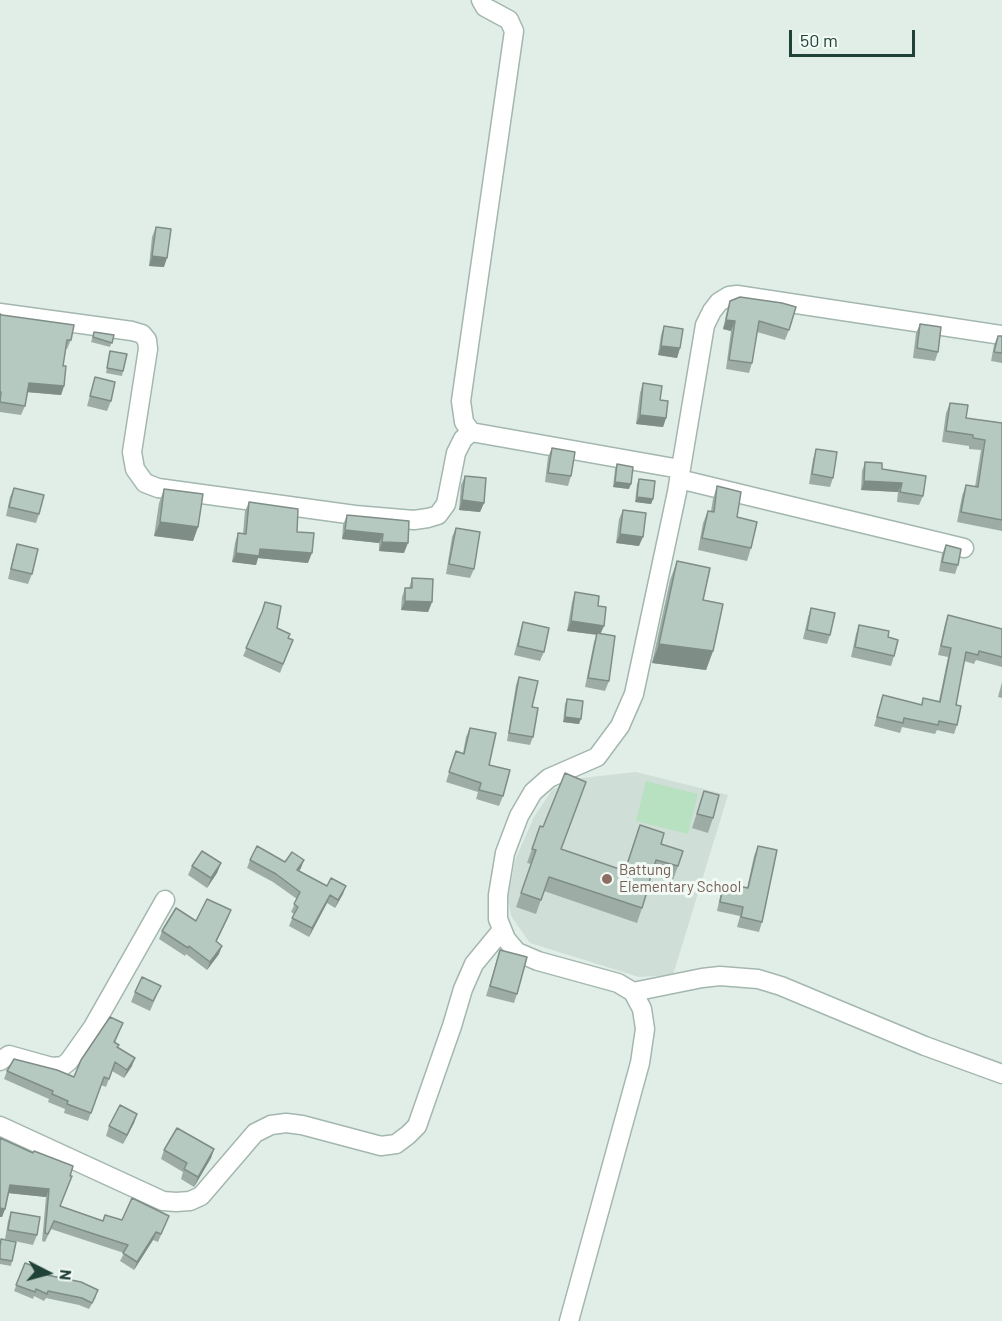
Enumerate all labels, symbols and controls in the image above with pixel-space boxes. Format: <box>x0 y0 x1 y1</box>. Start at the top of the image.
scale bar <box>792 18 918 56</box>
text: 50 m <box>800 29 838 51</box>
place label: Battung Elementary School <box>619 861 741 896</box>
marker: Battung Elementary School <box>600 872 614 886</box>
north arrow <box>18 1243 78 1303</box>
text: N <box>56 1269 76 1281</box>

